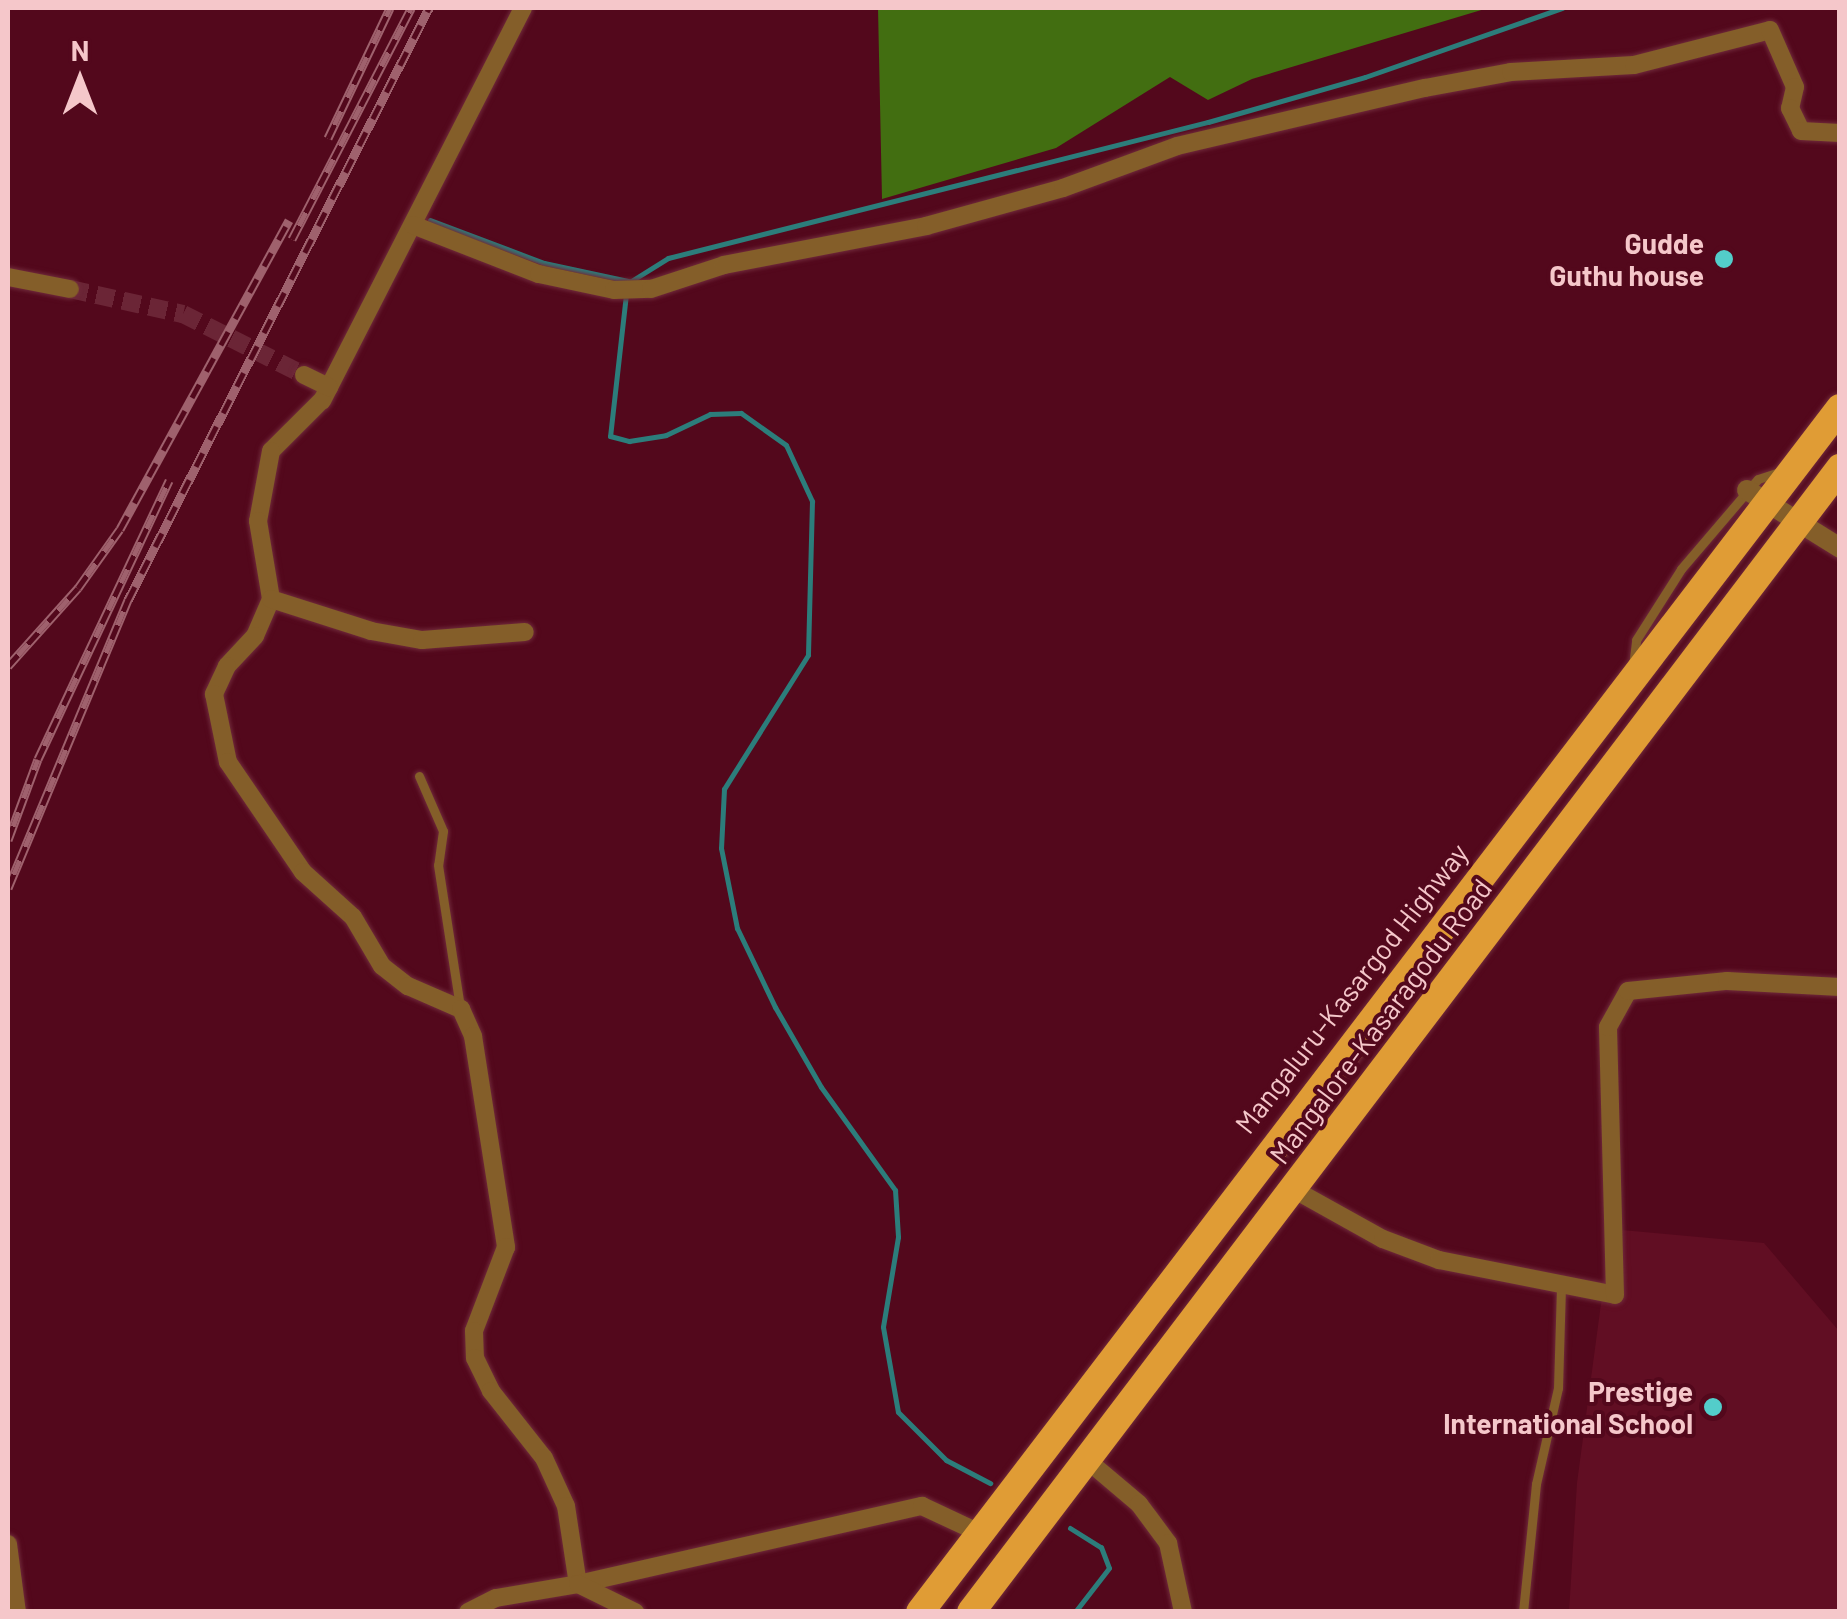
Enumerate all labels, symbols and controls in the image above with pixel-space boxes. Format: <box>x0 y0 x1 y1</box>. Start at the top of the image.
north arrow <box>30 30 130 130</box>
text: N <box>71 33 89 67</box>
place label: Gudde Guthu house <box>1549 226 1704 292</box>
marker: Gudde Guthu house <box>1713 248 1735 270</box>
street label: Mangaluru-Kasargod Highway <box>1227 836 1475 1140</box>
street label: Mangalore-Kasaragodu Road <box>1262 872 1498 1170</box>
place label: Prestige International School <box>1443 1374 1693 1440</box>
marker: Prestige International School <box>1702 1396 1724 1418</box>

